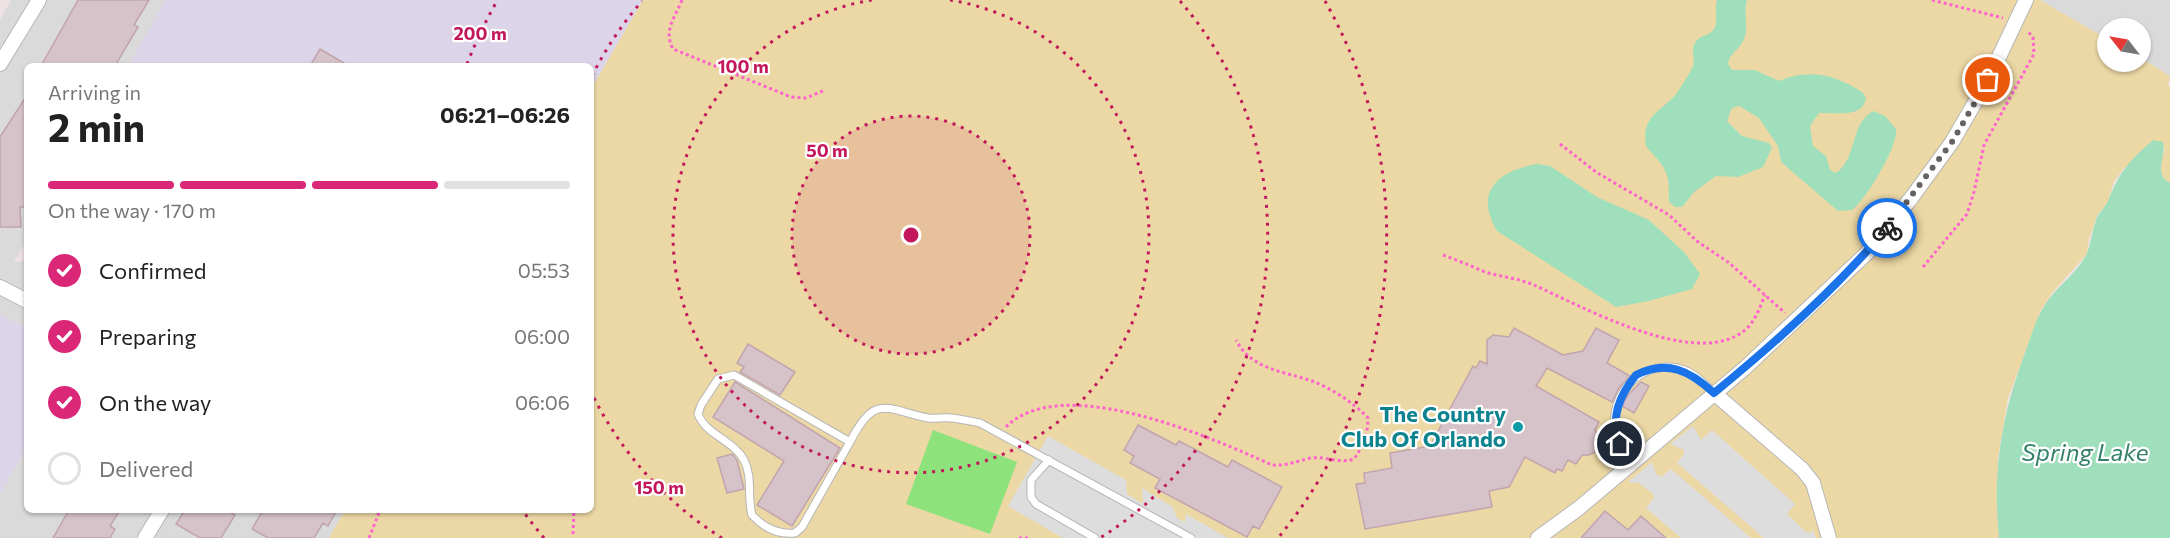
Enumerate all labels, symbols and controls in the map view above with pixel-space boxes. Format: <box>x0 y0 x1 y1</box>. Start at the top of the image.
north arrow <box>2097 18 2151 72</box>
map controls <box>2097 18 2151 72</box>
text: 200 m <box>453 22 507 44</box>
pin <box>1962 54 2013 105</box>
text: 100 m <box>717 55 769 77</box>
icon: bag <box>1971 63 2004 96</box>
text: Arriving in <box>48 80 141 104</box>
text: 06:21–06:26 <box>440 101 570 128</box>
text: 2 min <box>48 102 145 150</box>
text: 50 m <box>806 139 848 161</box>
text: On the way · 170 m <box>48 198 216 222</box>
courier <box>1857 198 1917 258</box>
icon: bike <box>1871 212 1904 245</box>
centre of rings <box>901 225 921 245</box>
icon: check <box>48 254 81 287</box>
text: Confirmed <box>99 257 206 284</box>
text: 05:53 <box>518 258 570 282</box>
icon: check <box>48 320 81 353</box>
text: Preparing <box>99 323 196 350</box>
text: 06:00 <box>514 324 570 348</box>
icon: check <box>48 386 81 419</box>
text: On the way <box>99 389 211 416</box>
text: 06:06 <box>515 390 570 414</box>
place label: The Country Club Of Orlando <box>1341 400 1506 452</box>
pin <box>1594 418 1645 469</box>
marker: The Country Club Of Orlando <box>1511 420 1525 434</box>
icon: home <box>1603 427 1636 460</box>
water label: Spring Lake <box>2022 437 2149 466</box>
text: Delivered <box>99 455 193 482</box>
text: 150 m <box>634 476 684 498</box>

